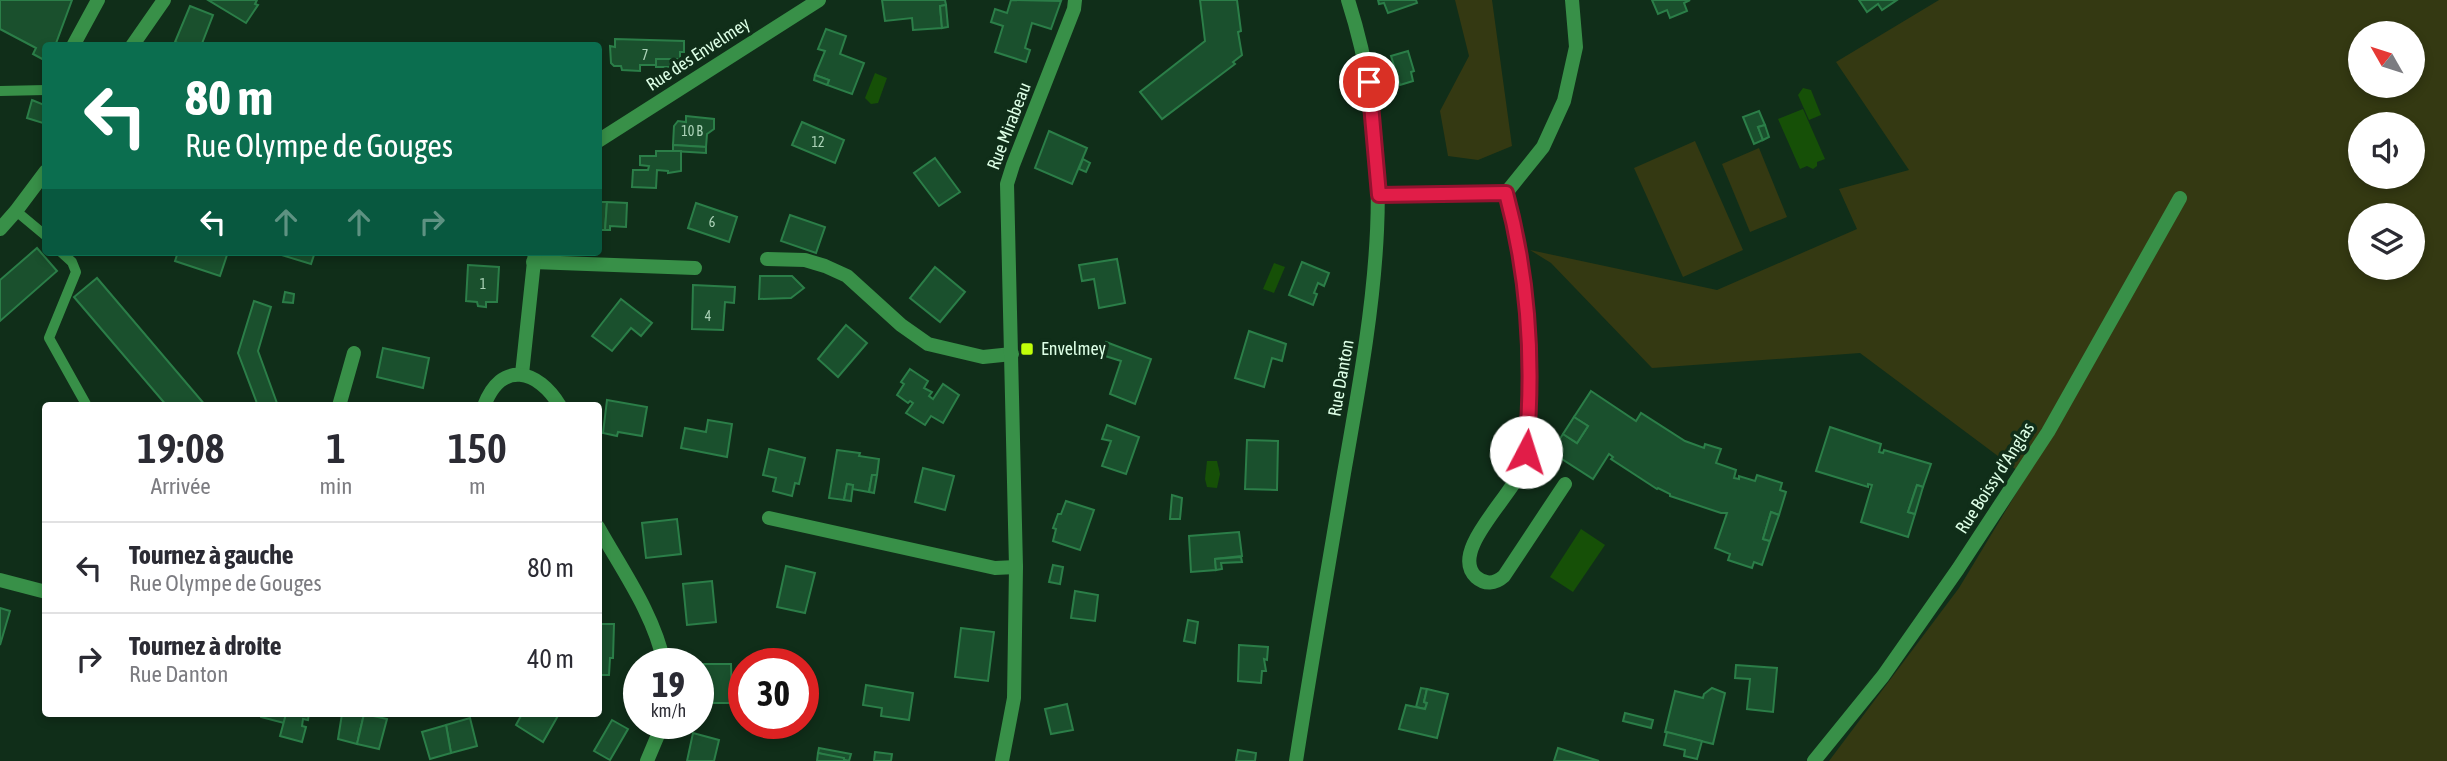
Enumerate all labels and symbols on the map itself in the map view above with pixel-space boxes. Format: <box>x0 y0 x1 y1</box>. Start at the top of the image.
street label: Rue des Envelmey <box>642 12 753 95</box>
north arrow <box>2348 21 2426 98</box>
house number: 7 <box>642 47 648 63</box>
pin <box>1339 52 1399 112</box>
street label: Rue Mirabeau <box>982 79 1035 172</box>
house number: 10 B <box>681 123 703 139</box>
house number: 12 <box>811 134 825 150</box>
house number: 6 <box>709 214 716 230</box>
house number: 1 <box>480 276 486 292</box>
house number: 4 <box>705 308 712 324</box>
place label: Envelmey <box>1041 338 1106 359</box>
street label: Rue Danton <box>1323 338 1358 418</box>
marker: Envelmey <box>1019 341 1035 357</box>
position arrow <box>1489 415 1563 489</box>
street label: Rue Boissy d'Anglas <box>1951 418 2038 537</box>
speed limit sign: 30 <box>728 648 819 739</box>

